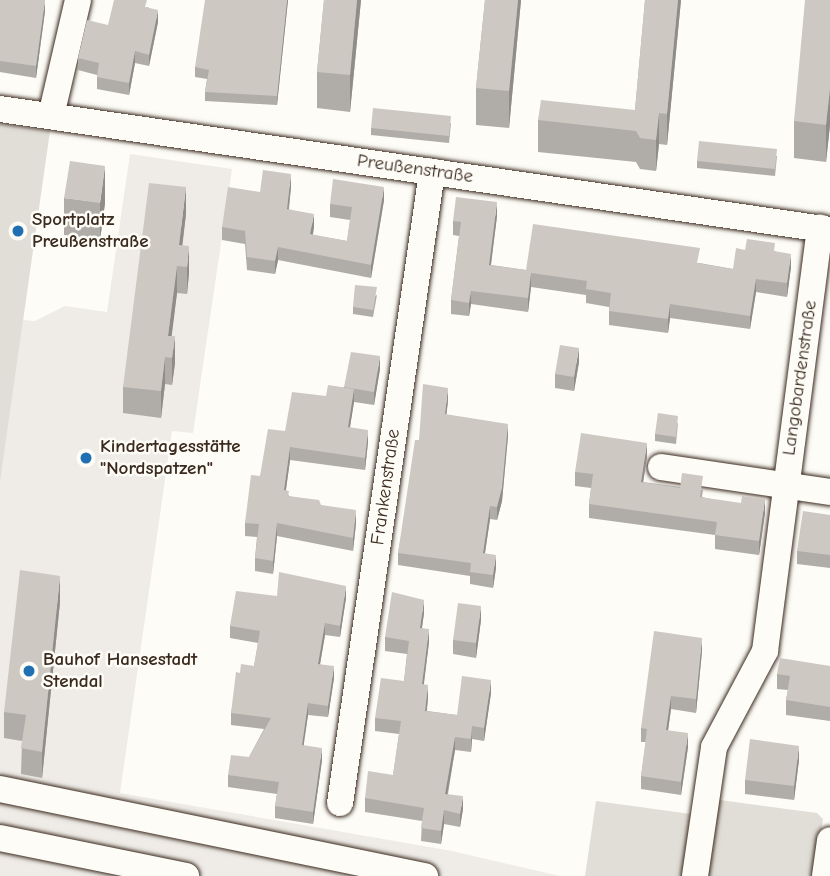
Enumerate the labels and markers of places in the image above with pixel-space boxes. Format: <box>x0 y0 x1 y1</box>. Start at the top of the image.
place label: Sportplatz Preußenstraße <box>32 209 148 253</box>
marker: Sportplatz Preußenstraße <box>10 223 26 239</box>
place label: Kindertagesstätte "Nordspatzen" <box>100 436 241 480</box>
marker: Kindertagesstätte "Nordspatzen" <box>78 450 94 466</box>
place label: Bauhof Hansestadt Stendal <box>43 649 197 693</box>
marker: Bauhof Hansestadt Stendal <box>21 663 37 679</box>

